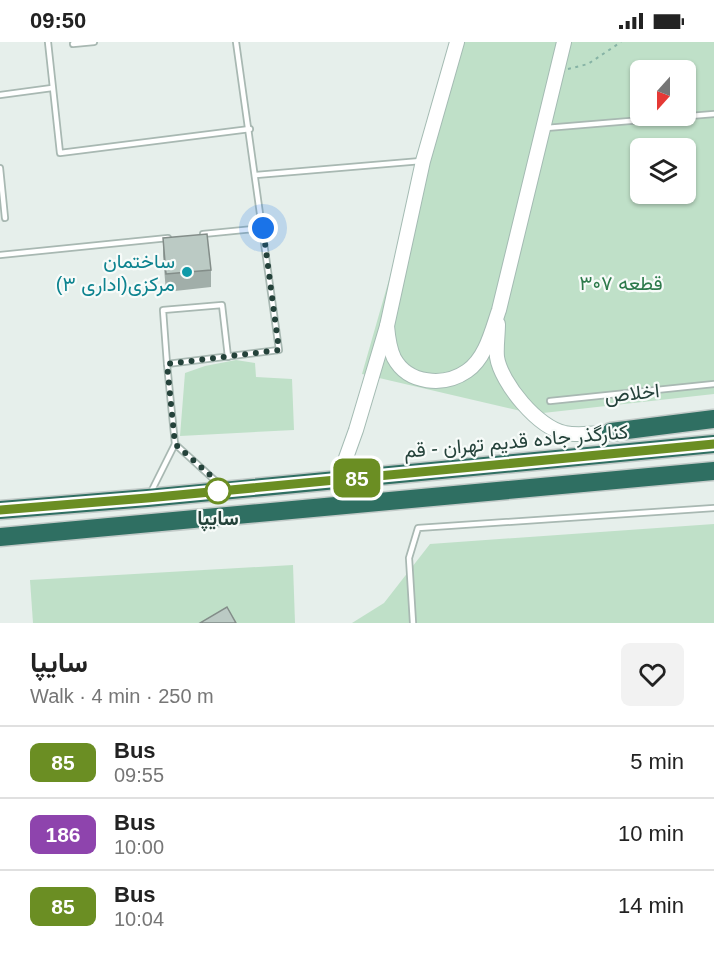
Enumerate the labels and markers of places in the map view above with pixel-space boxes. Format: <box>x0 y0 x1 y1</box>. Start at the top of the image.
place label: ساختمان مرکزی(اداری ۳) <box>56 250 175 297</box>
marker: ساختمان مرکزی(اداری ۳) <box>180 265 194 279</box>
marker: سایپا <box>205 478 231 504</box>
place label: سایپا <box>197 507 239 532</box>

